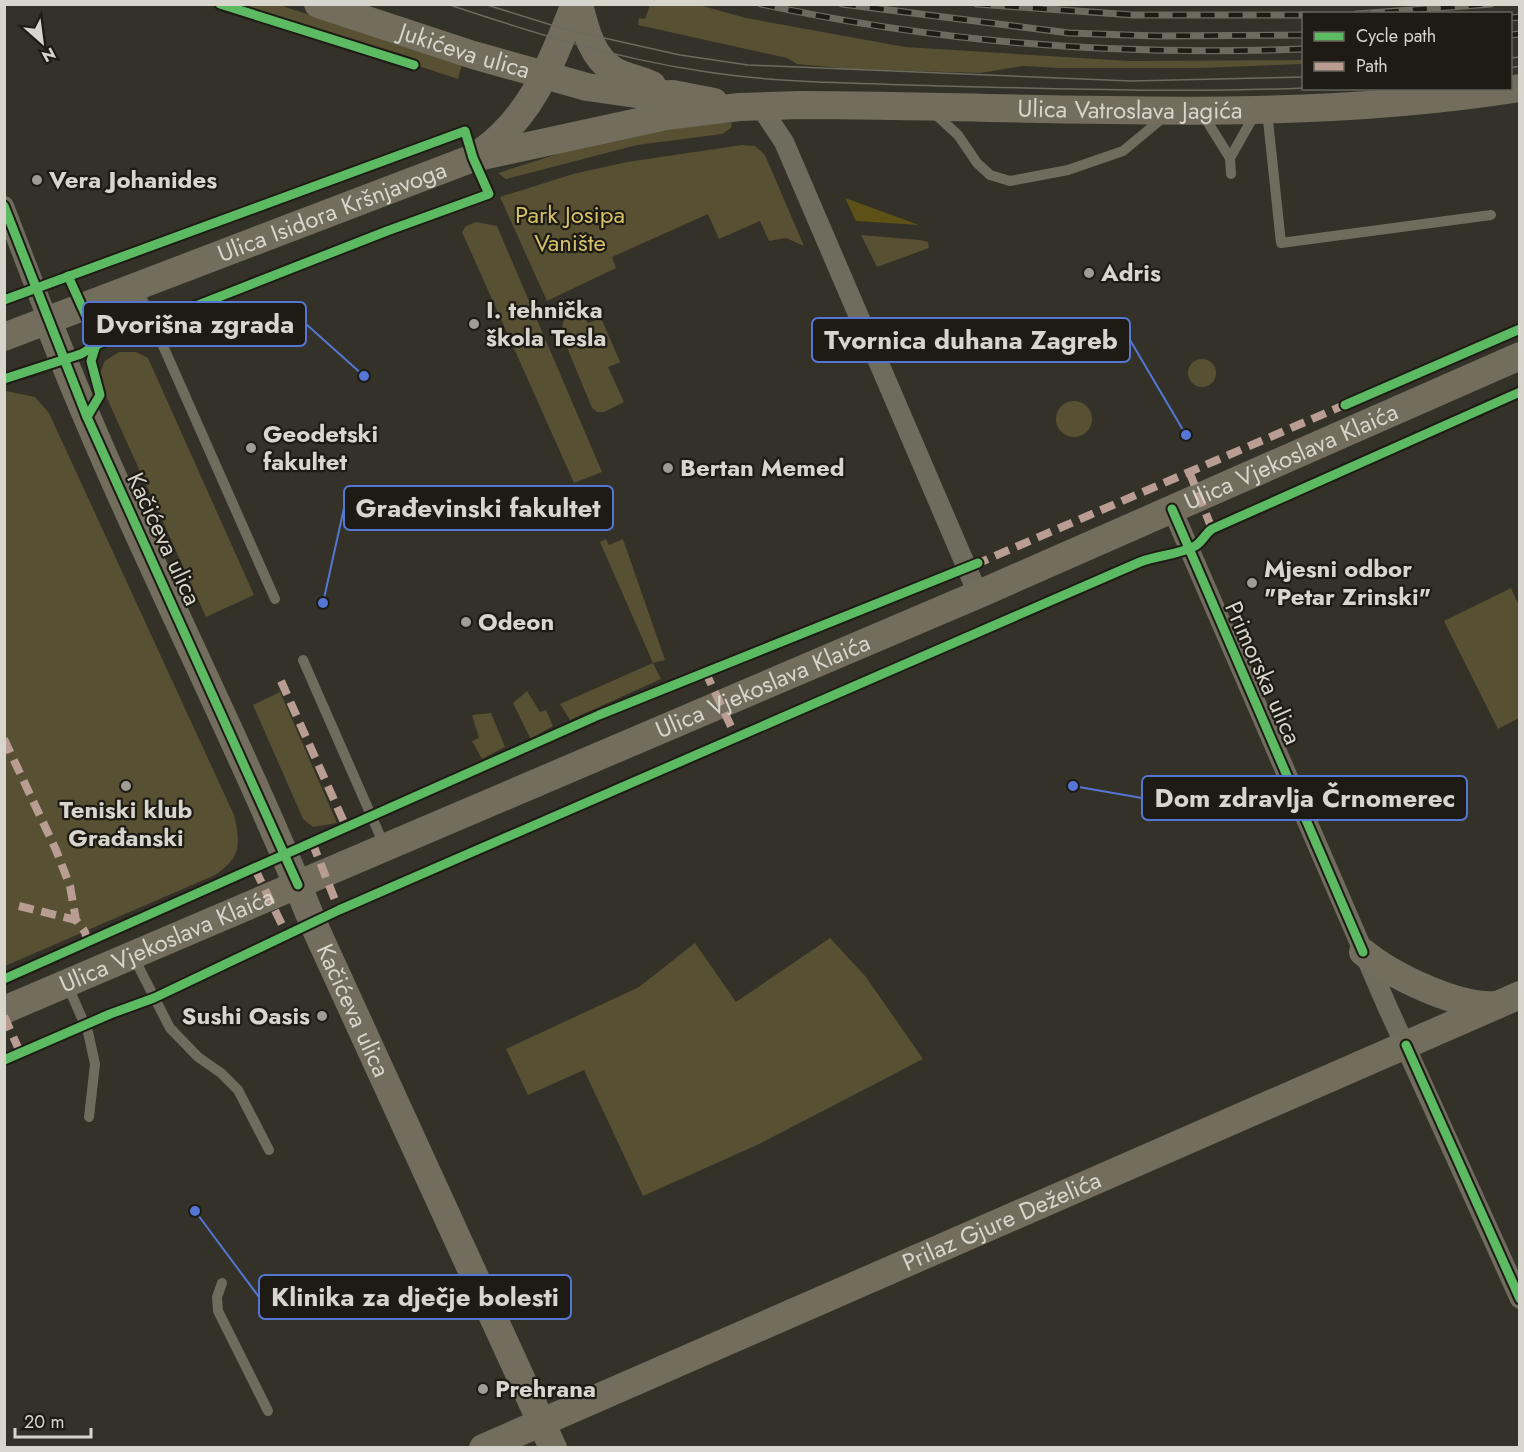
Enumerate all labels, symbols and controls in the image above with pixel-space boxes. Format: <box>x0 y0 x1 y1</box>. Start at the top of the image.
north arrow <box>12 12 72 72</box>
legend <box>1302 12 1512 90</box>
street label: Jukićeva ulica <box>392 13 534 87</box>
text: Cycle path <box>1356 23 1436 49</box>
text: N <box>38 42 60 68</box>
text: Path <box>1356 53 1388 79</box>
street label: Ulica Vatroslava Jagića <box>1017 91 1243 128</box>
street label: Ulica Isidora Kršnjavoga <box>212 152 451 271</box>
place label: Vera Johanides <box>48 162 217 197</box>
marker: Vera Johanides <box>30 173 44 187</box>
park label: Park Josipa Vanište <box>515 197 625 260</box>
place label: Adris <box>1100 255 1161 290</box>
marker: Adris <box>1082 266 1096 280</box>
place label: I. tehnička škola Tesla <box>486 292 606 355</box>
callout: Dvorišna zgrada <box>83 302 306 346</box>
text: Dvorišna zgrada <box>96 305 294 343</box>
marker: I. tehnička škola Tesla <box>467 317 481 331</box>
callout: Tvornica duhana Zagreb <box>812 318 1130 362</box>
text: Tvornica duhana Zagreb <box>824 321 1118 359</box>
street label: Ulica Vjekoslava Klaića <box>1178 394 1403 519</box>
place label: Geodetski fakultet <box>263 416 378 479</box>
marker: Geodetski fakultet <box>244 441 258 455</box>
place label: Bertan Memed <box>680 450 845 485</box>
marker: Bertan Memed <box>661 461 675 475</box>
street label: Kačićeva ulica <box>118 467 211 611</box>
callout: Građevinski fakultet <box>344 486 613 530</box>
text: Građevinski fakultet <box>355 489 601 527</box>
place label: Mjesni odbor "Petar Zrinski" <box>1264 551 1431 614</box>
marker: Mjesni odbor "Petar Zrinski" <box>1245 576 1259 590</box>
street label: Primorska ulica <box>1216 596 1311 750</box>
place label: Odeon <box>478 604 554 639</box>
marker: Odeon <box>459 615 473 629</box>
street label: Ulica Vjekoslava Klaića <box>650 624 875 747</box>
callout: Dom zdravlja Črnomerec <box>1142 776 1467 820</box>
marker: Teniski klub Građanski <box>119 779 133 793</box>
text: Dom zdravlja Črnomerec <box>1155 779 1455 817</box>
place label: Teniski klub Građanski <box>60 792 193 855</box>
street label: Ulica Vjekoslava Klaića <box>54 879 279 1001</box>
street label: Kačićeva ulica <box>308 938 399 1083</box>
place label: Sushi Oasis <box>182 998 310 1033</box>
marker: Sushi Oasis <box>315 1009 329 1023</box>
street label: Prilaz Gjure Deželića <box>897 1162 1106 1280</box>
callout: Klinika za dječje bolesti <box>259 1275 571 1319</box>
text: Klinika za dječje bolesti <box>271 1278 559 1316</box>
place label: Prehrana <box>495 1371 596 1406</box>
marker: Prehrana <box>476 1382 490 1396</box>
scale bar <box>15 1401 92 1439</box>
text: 20 m <box>24 1409 64 1435</box>

